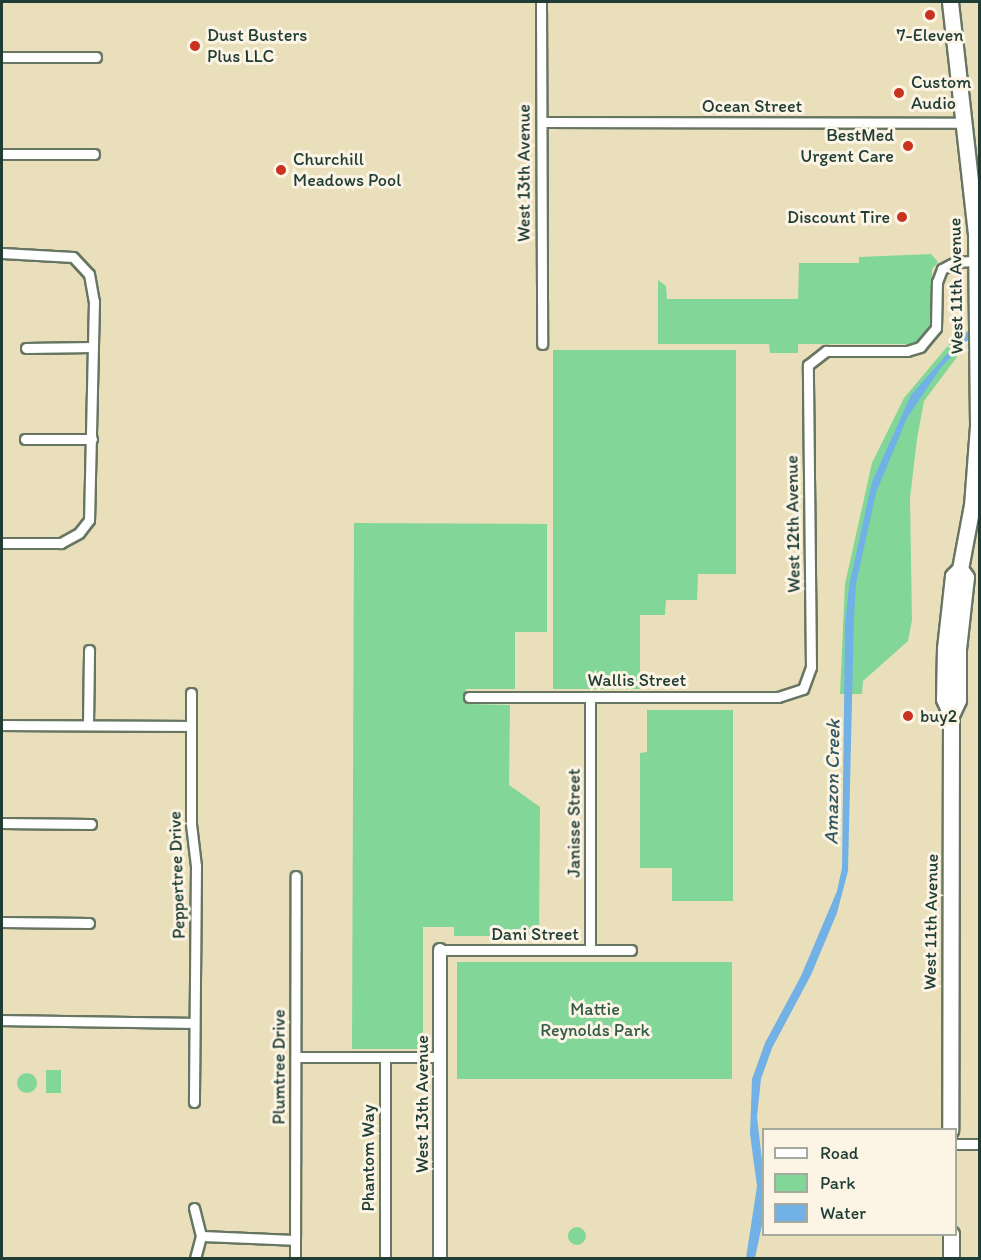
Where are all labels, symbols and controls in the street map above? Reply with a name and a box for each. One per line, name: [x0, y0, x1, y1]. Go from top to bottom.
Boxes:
marker: 7-Eleven: [923, 8, 937, 22]
place label: 7-Eleven: [897, 24, 963, 46]
place label: Dust Busters Plus LLC: [207, 25, 308, 68]
marker: Dust Busters Plus LLC: [188, 39, 202, 53]
place label: Custom Audio: [911, 72, 971, 115]
marker: Custom Audio: [892, 86, 906, 100]
street label: Ocean Street: [702, 95, 802, 117]
street label: West 13th Avenue: [513, 105, 535, 241]
place label: BestMed Urgent Care: [800, 125, 894, 168]
marker: BestMed Urgent Care: [899, 137, 917, 155]
place label: Churchill Meadows Pool: [293, 149, 401, 192]
marker: Churchill Meadows Pool: [274, 163, 288, 177]
place label: Discount Tire: [787, 206, 890, 228]
marker: Discount Tire: [895, 210, 909, 224]
street label: West 11th Avenue: [944, 218, 968, 354]
street label: West 12th Avenue: [781, 456, 805, 592]
street label: Wallis Street: [588, 669, 686, 691]
place label: buy2: [920, 705, 957, 727]
marker: buy2: [901, 709, 915, 723]
water label: Amazon Creek: [819, 719, 845, 845]
street label: Janisse Street: [563, 769, 585, 877]
street label: Peppertree Drive: [164, 811, 190, 939]
street label: West 11th Avenue: [919, 854, 943, 990]
street label: Dani Street: [491, 923, 579, 945]
park label: Mattie Reynolds Park: [540, 999, 650, 1042]
street label: Plumtree Drive: [268, 1009, 290, 1125]
street label: West 13th Avenue: [411, 1036, 433, 1172]
street label: Phantom Way: [357, 1105, 379, 1211]
legend: [762, 1128, 957, 1236]
text: Road: [820, 1142, 859, 1164]
text: Park: [820, 1172, 855, 1194]
text: Water: [820, 1202, 866, 1224]

